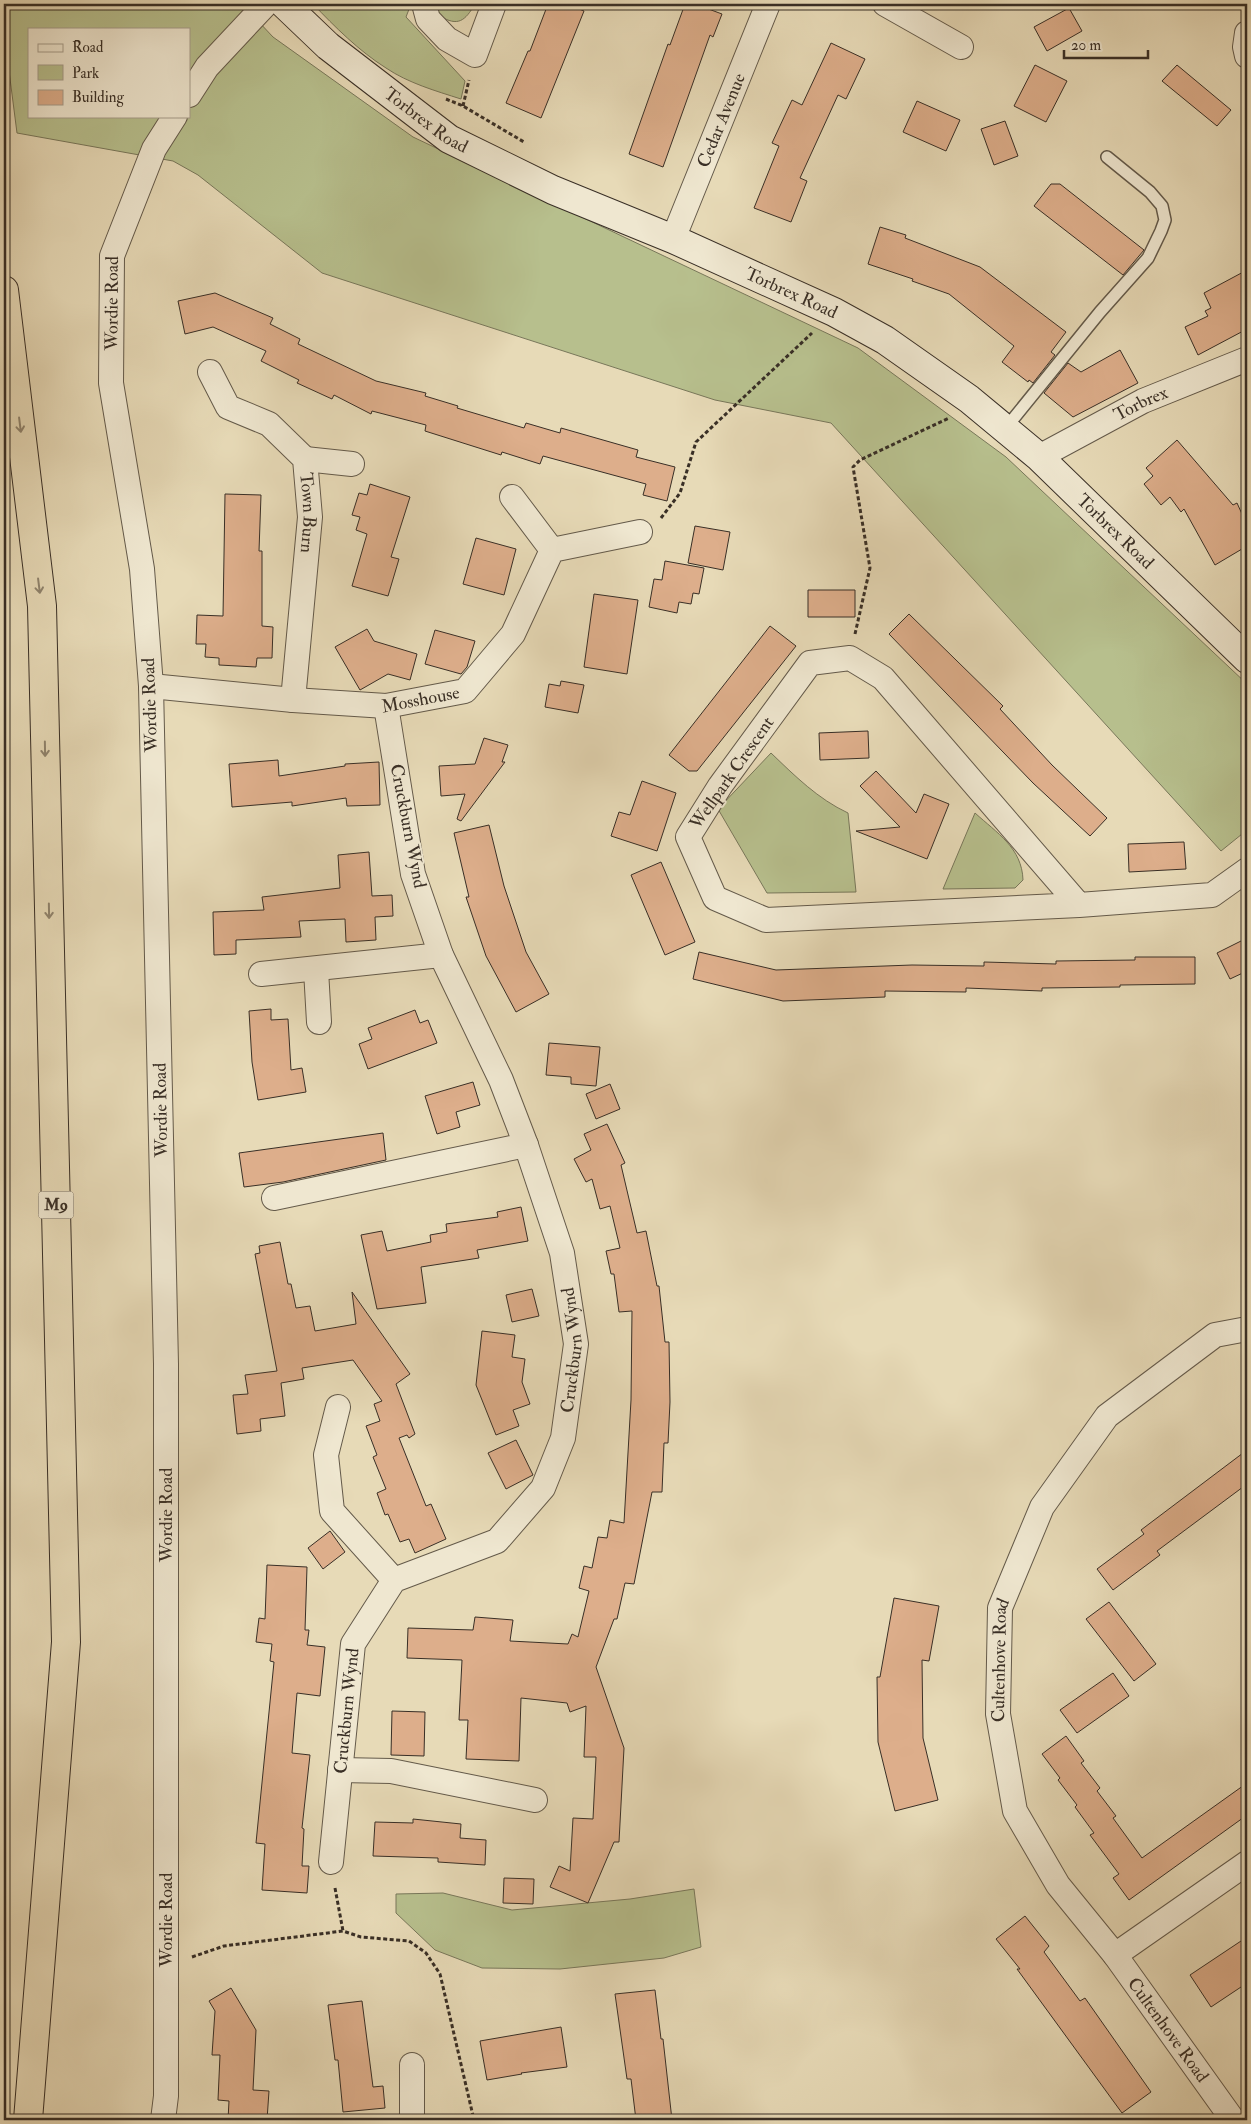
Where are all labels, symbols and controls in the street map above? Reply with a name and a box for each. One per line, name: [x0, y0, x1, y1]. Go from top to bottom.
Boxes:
legend: [28, 28, 190, 118]
scale bar: [1064, 28, 1147, 60]
text: 20 m: [1071, 36, 1101, 55]
text: Road: [72, 38, 104, 57]
text: Park: [72, 64, 99, 83]
street label: Cedar Avenue: [692, 69, 750, 171]
street label: Torbrex Road: [379, 82, 472, 158]
text: Building: [72, 88, 124, 107]
street label: Wordie Road: [100, 256, 124, 352]
street label: Torbrex Road: [742, 262, 841, 324]
street label: Torbrex: [1110, 381, 1171, 426]
one-way arrow: [15, 417, 25, 433]
street label: Town Burn: [295, 472, 322, 554]
street label: Torbrex Road: [1072, 489, 1159, 574]
one-way arrow: [34, 578, 44, 594]
street label: Wordie Road: [137, 657, 163, 754]
street label: Mosshouse: [379, 681, 462, 718]
street label: Wellpark Crescent: [684, 712, 779, 835]
one-way arrow: [40, 740, 50, 756]
street label: Cruckburn Wynd: [385, 762, 431, 890]
one-way arrow: [44, 902, 54, 919]
street label: Wordie Road: [149, 1062, 173, 1158]
road number: M9: [38, 1192, 74, 1218]
street label: Cruckburn Wynd: [555, 1286, 587, 1414]
street label: Wordie Road: [155, 1468, 178, 1563]
street label: Cultenhove Road: [986, 1594, 1014, 1724]
street label: Cruckburn Wynd: [328, 1647, 364, 1775]
street label: Wordie Road: [155, 1873, 178, 1968]
street label: Cultenhove Road: [1122, 1973, 1214, 2087]

